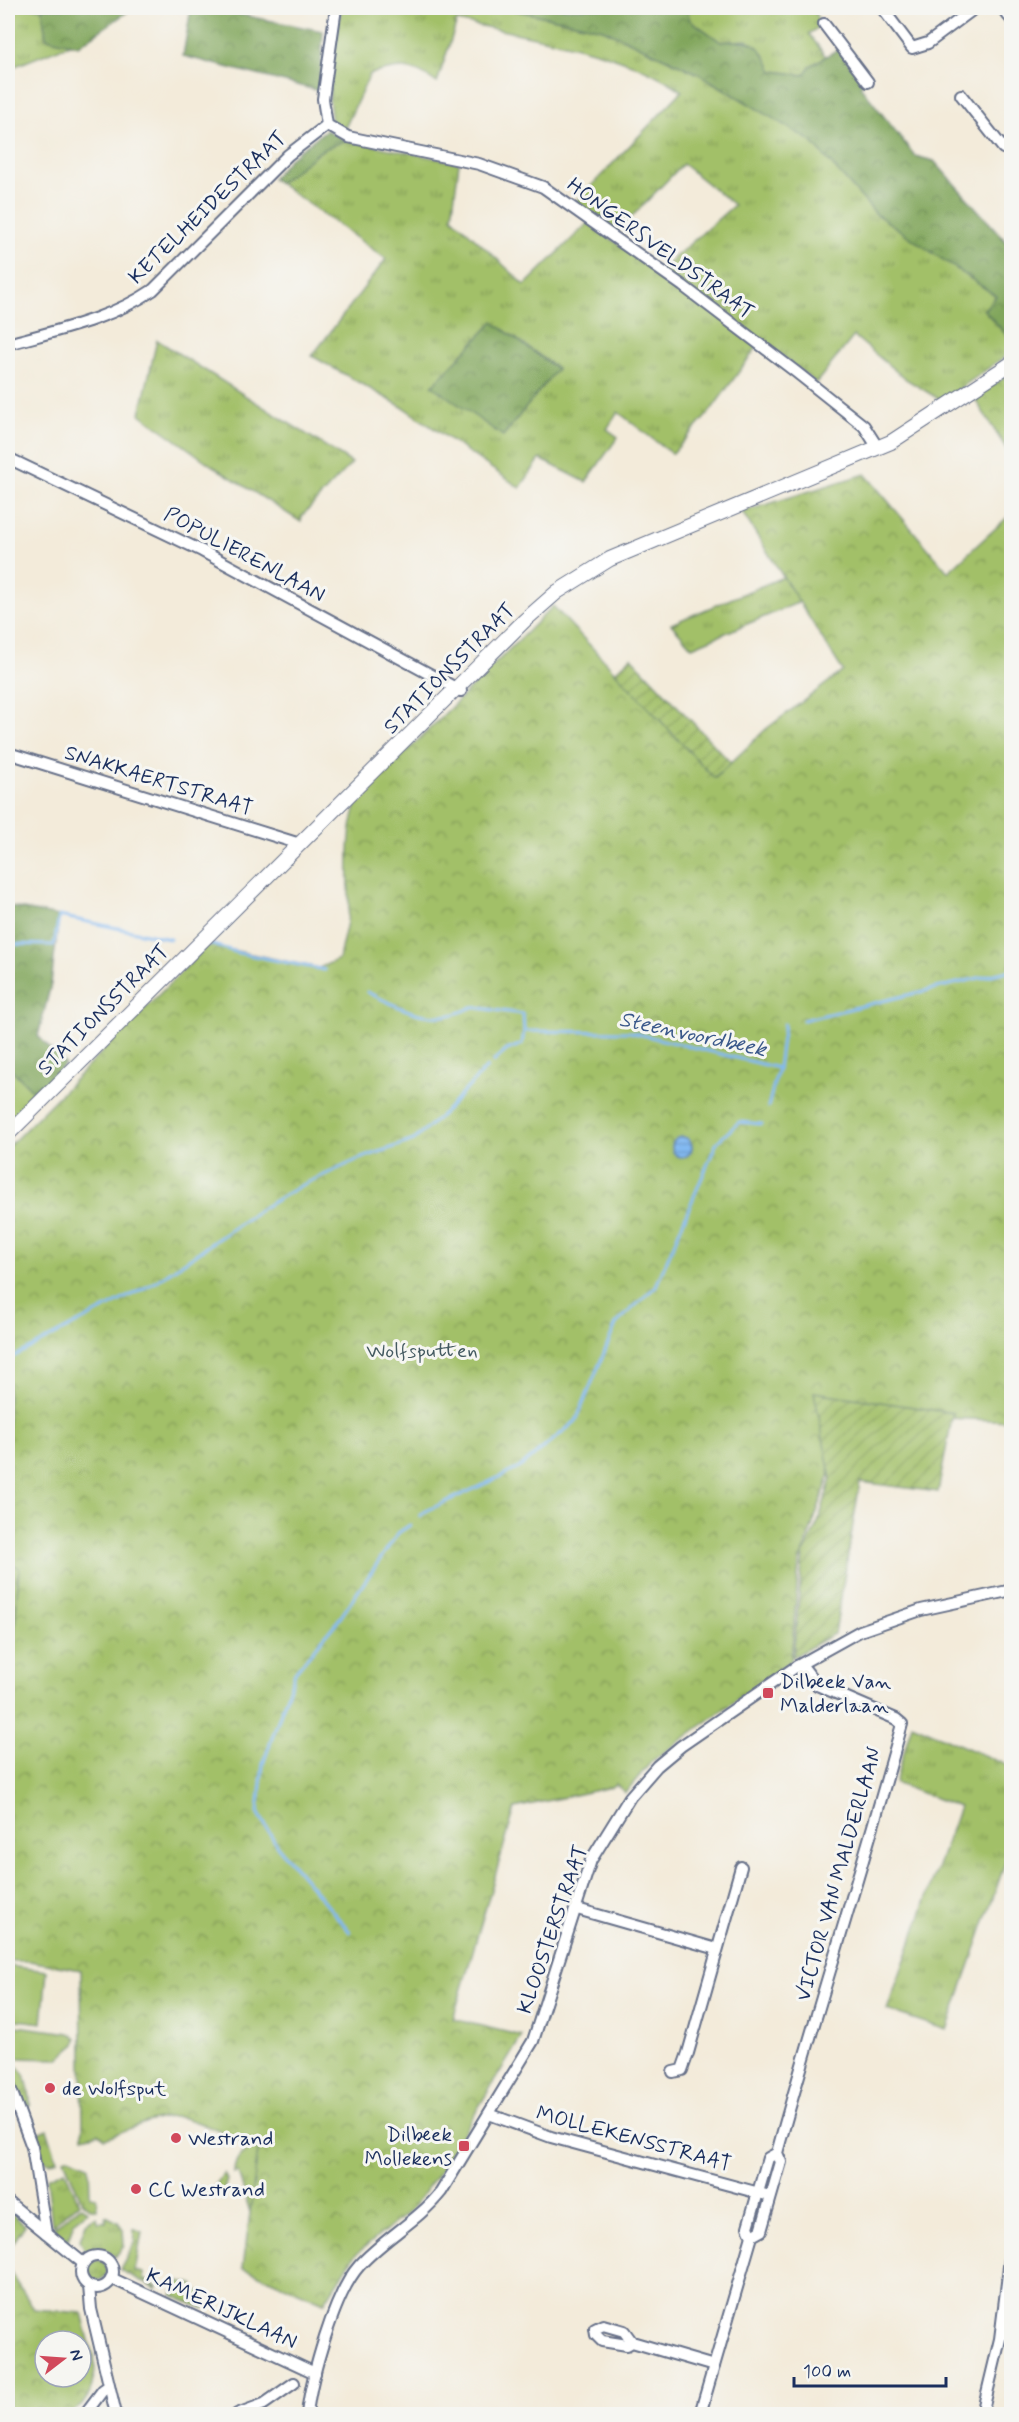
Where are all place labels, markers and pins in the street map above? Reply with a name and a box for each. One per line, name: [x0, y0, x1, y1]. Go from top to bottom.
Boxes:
place label: Dilbeek Van Malderlaan: [780, 1668, 892, 1720]
marker: Dilbeek Van Malderlaan: [761, 1686, 775, 1700]
place label: de Wolfsput: [62, 2075, 167, 2103]
marker: de Wolfsput: [43, 2081, 57, 2095]
place label: Dilbeek Mollekens: [365, 2121, 452, 2173]
place label: Westrand: [188, 2125, 273, 2153]
marker: Westrand: [169, 2131, 183, 2145]
marker: Dilbeek Mollekens: [457, 2139, 471, 2153]
place label: CC Westrand: [148, 2176, 265, 2204]
marker: CC Westrand: [129, 2182, 143, 2196]

